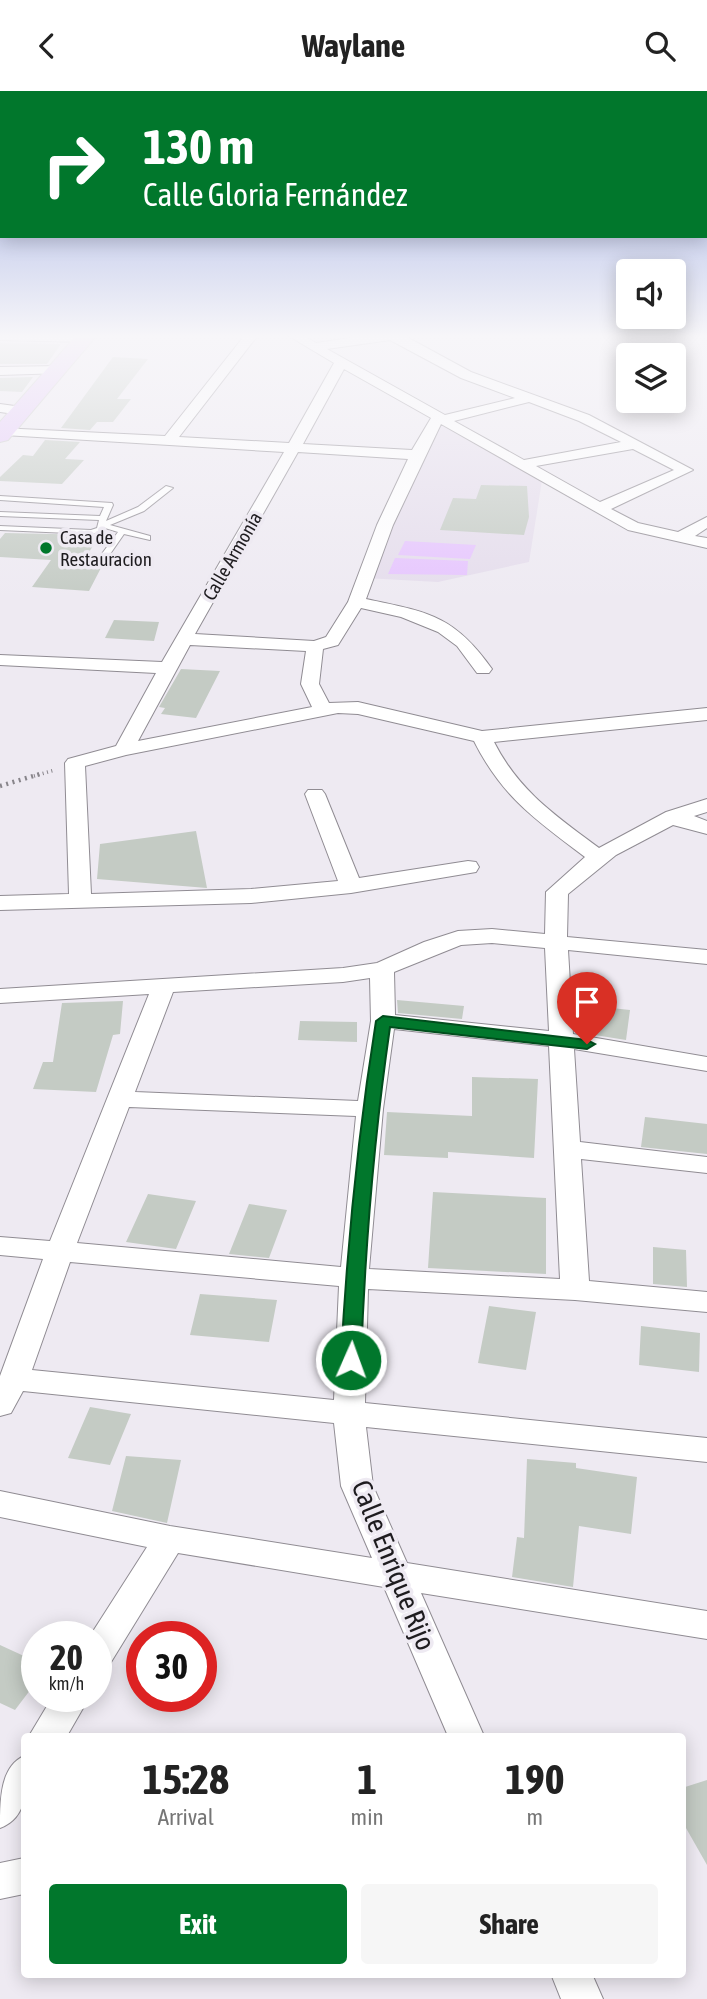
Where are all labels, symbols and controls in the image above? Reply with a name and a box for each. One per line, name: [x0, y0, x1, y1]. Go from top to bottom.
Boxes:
icon: back: [28, 27, 66, 65]
text: Waylane: [302, 27, 405, 64]
icon: search: [641, 27, 679, 65]
text: 130 m: [143, 118, 254, 174]
icon: right: [28, 119, 119, 210]
text: Calle Gloria Fernández: [143, 176, 407, 213]
map controls: [616, 259, 686, 413]
button: sound: [616, 259, 686, 329]
button: layers: [616, 343, 686, 413]
street label: Calle Armonía: [198, 508, 266, 604]
place label: Casa de Restauracion: [60, 526, 152, 570]
marker: Casa de Restauracion: [38, 540, 54, 556]
pin: [557, 972, 617, 1044]
icon: arrive: [568, 983, 606, 1021]
position arrow: [314, 1323, 388, 1397]
street label: Calle Enrique Rijo: [345, 1475, 443, 1655]
speed limit sign: 30: [126, 1621, 217, 1712]
text: 20: [50, 1637, 83, 1677]
text: km/h: [49, 1673, 84, 1694]
text: 15:28: [143, 1755, 229, 1803]
text: 1: [357, 1755, 377, 1803]
text: 190: [505, 1755, 564, 1803]
text: Arrival: [158, 1804, 214, 1830]
text: min: [351, 1804, 384, 1830]
text: m: [527, 1804, 543, 1830]
button: Exit: [49, 1884, 347, 1964]
button: Share: [361, 1884, 658, 1964]

